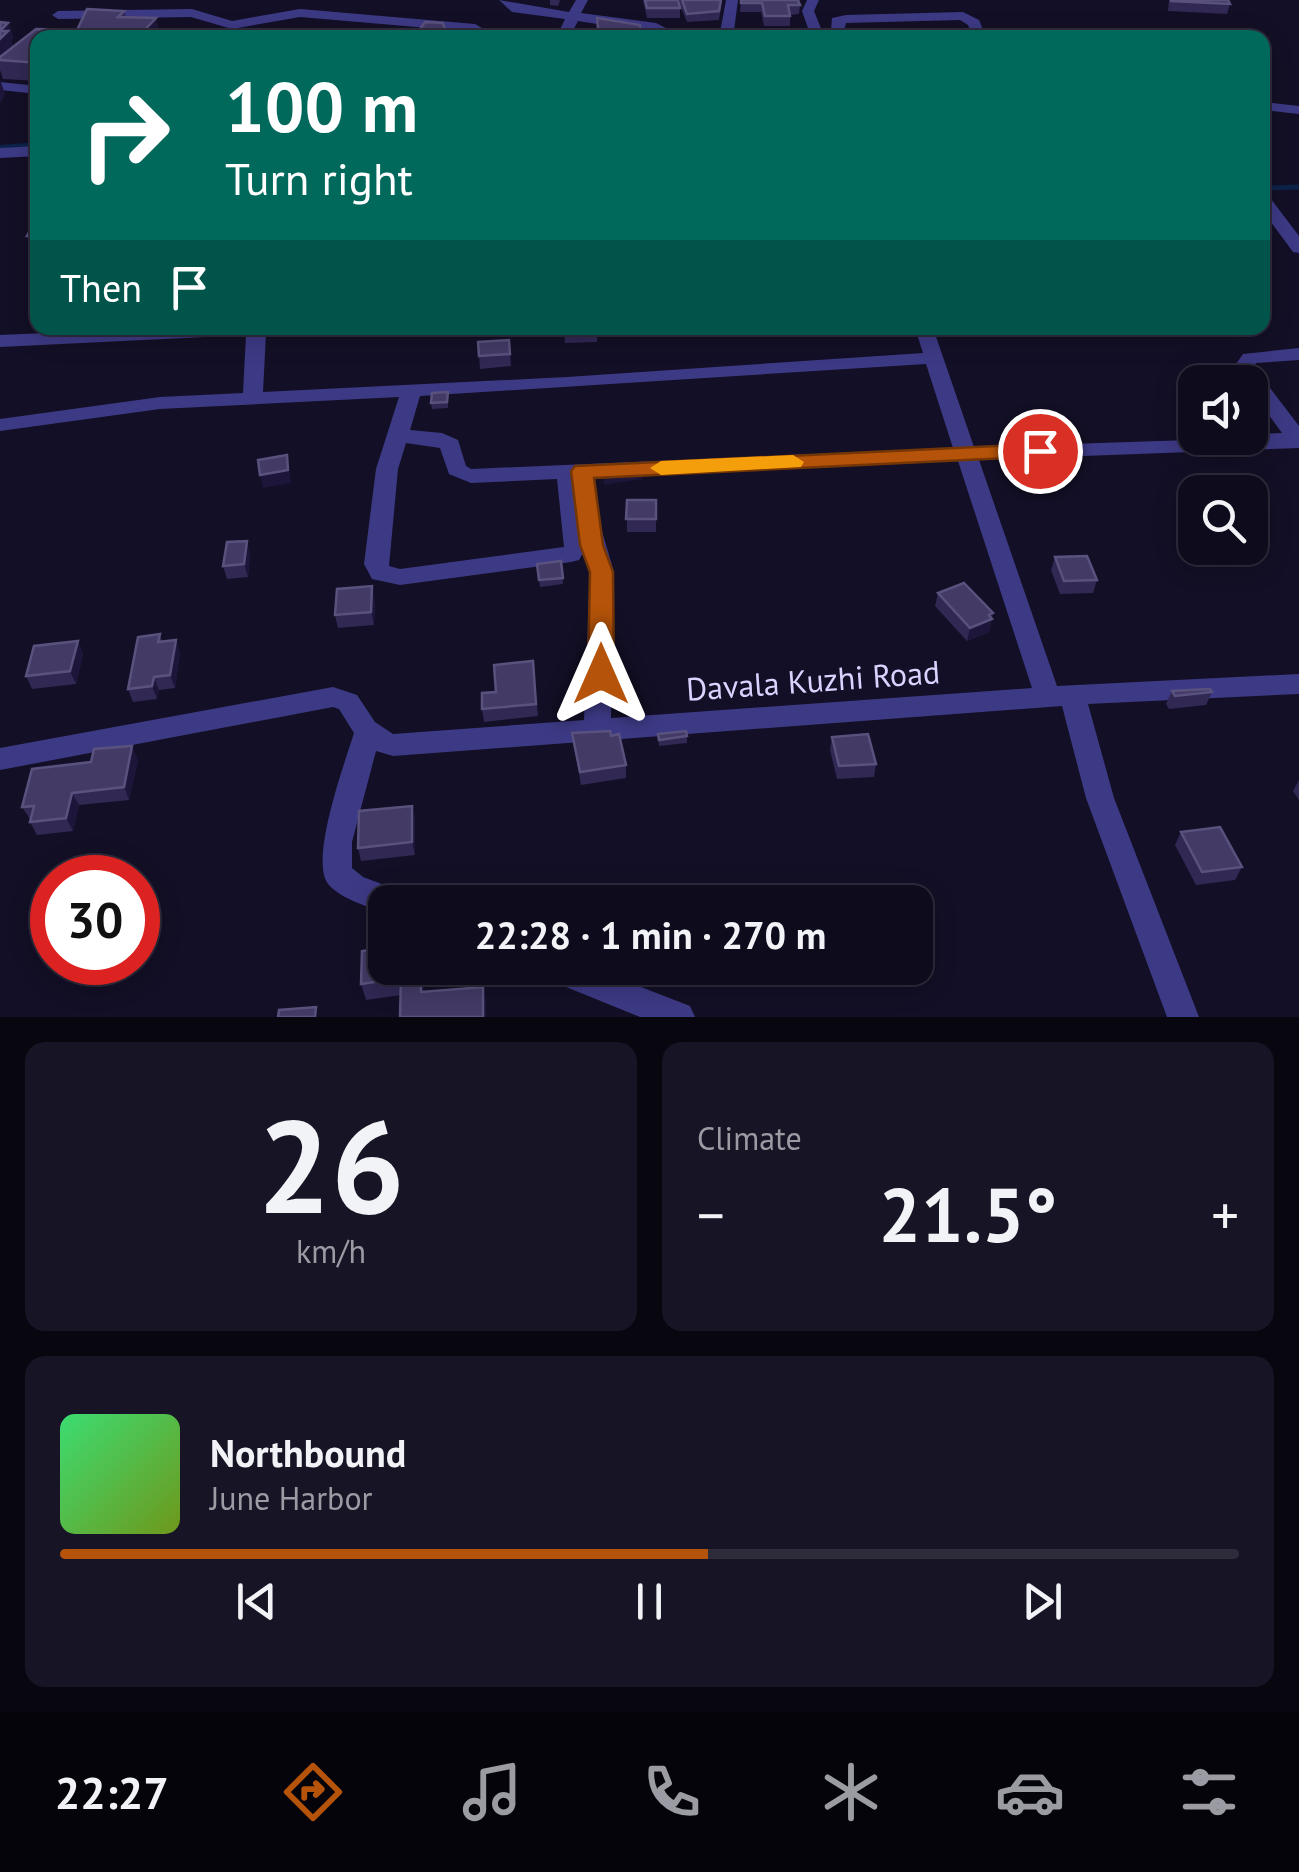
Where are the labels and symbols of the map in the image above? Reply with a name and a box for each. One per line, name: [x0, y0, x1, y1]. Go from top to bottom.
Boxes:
pin: [998, 409, 1083, 494]
position arrow: [549, 622, 653, 726]
street label: Davala Kuzhi Road: [685, 650, 941, 710]
speed limit sign: 30: [30, 855, 160, 985]

